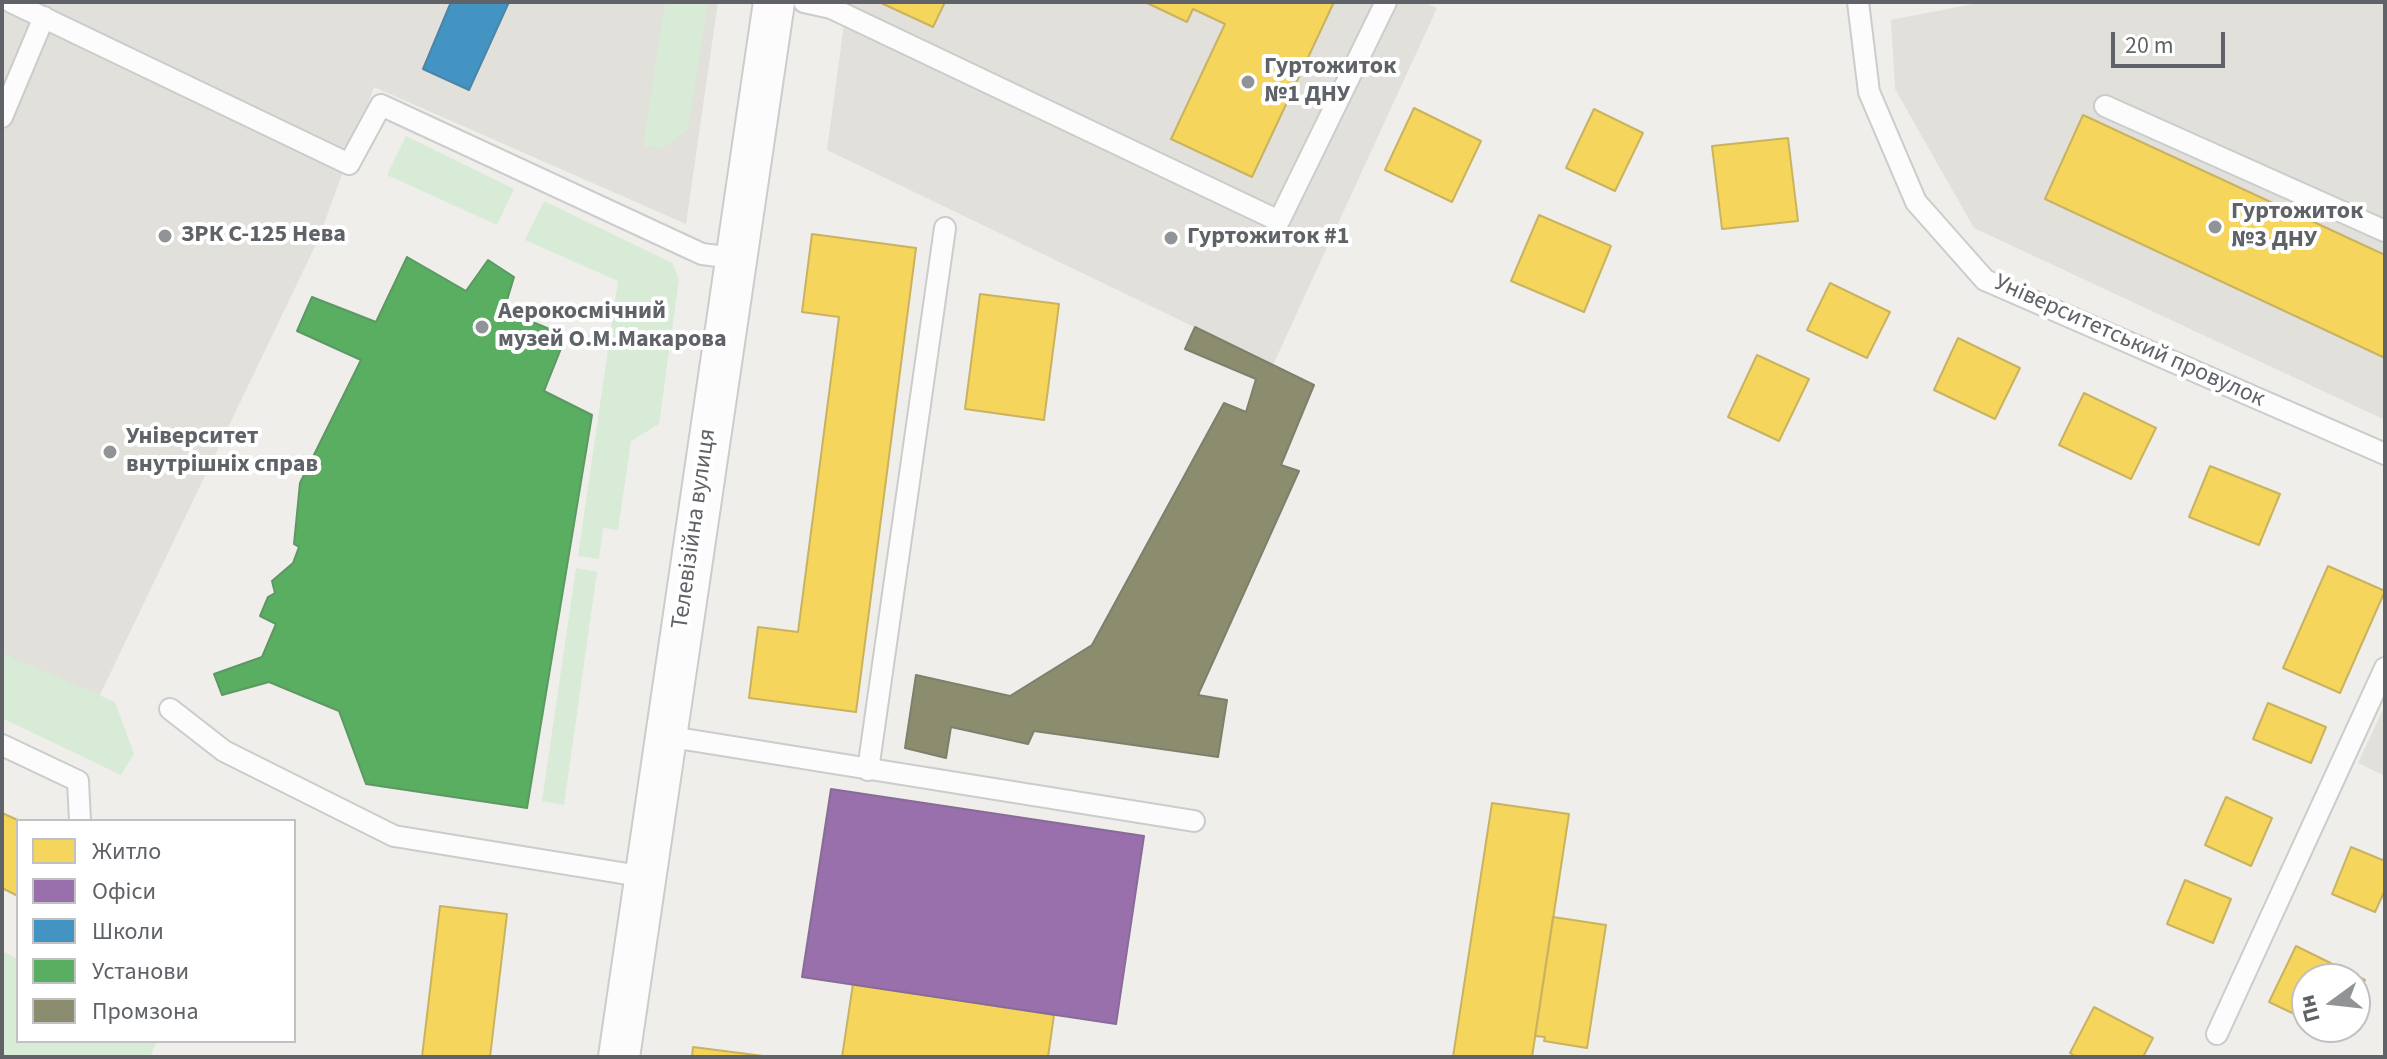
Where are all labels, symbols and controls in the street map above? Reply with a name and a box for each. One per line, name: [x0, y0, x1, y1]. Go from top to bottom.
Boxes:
scale bar: [2115, 16, 2229, 66]
text: 20 m: [2125, 28, 2174, 63]
place label: Гуртожиток №1 ДНУ: [1264, 54, 1396, 110]
marker: Гуртожиток №1 ДНУ: [1239, 73, 1257, 91]
place label: Гуртожиток №3 ДНУ: [2231, 199, 2363, 255]
marker: Гуртожиток №3 ДНУ: [2206, 218, 2224, 236]
place label: ЗРК С-125 Нева: [181, 222, 346, 250]
place label: Гуртожиток #1: [1187, 224, 1349, 252]
marker: ЗРК С-125 Нева: [156, 227, 174, 245]
marker: Гуртожиток #1: [1162, 229, 1180, 247]
street label: Університетський провулок: [1989, 269, 2269, 415]
place label: Аерокосмічний музей О.М.Макарова: [498, 299, 727, 355]
marker: Аерокосмічний музей О.М.Макарова: [473, 318, 491, 336]
place label: Університет внутрішніх справ: [126, 424, 318, 480]
street label: Телевізійна вулиця: [667, 427, 723, 631]
marker: Університет внутрішніх справ: [101, 443, 119, 461]
legend: [16, 819, 296, 1043]
text: Житло: [92, 834, 161, 869]
text: Офіси: [92, 874, 156, 909]
text: Школи: [92, 914, 164, 949]
text: Установи: [92, 954, 189, 989]
north arrow: [2291, 963, 2371, 1043]
text: Пн: [2291, 991, 2329, 1026]
text: Промзона: [92, 994, 199, 1029]

